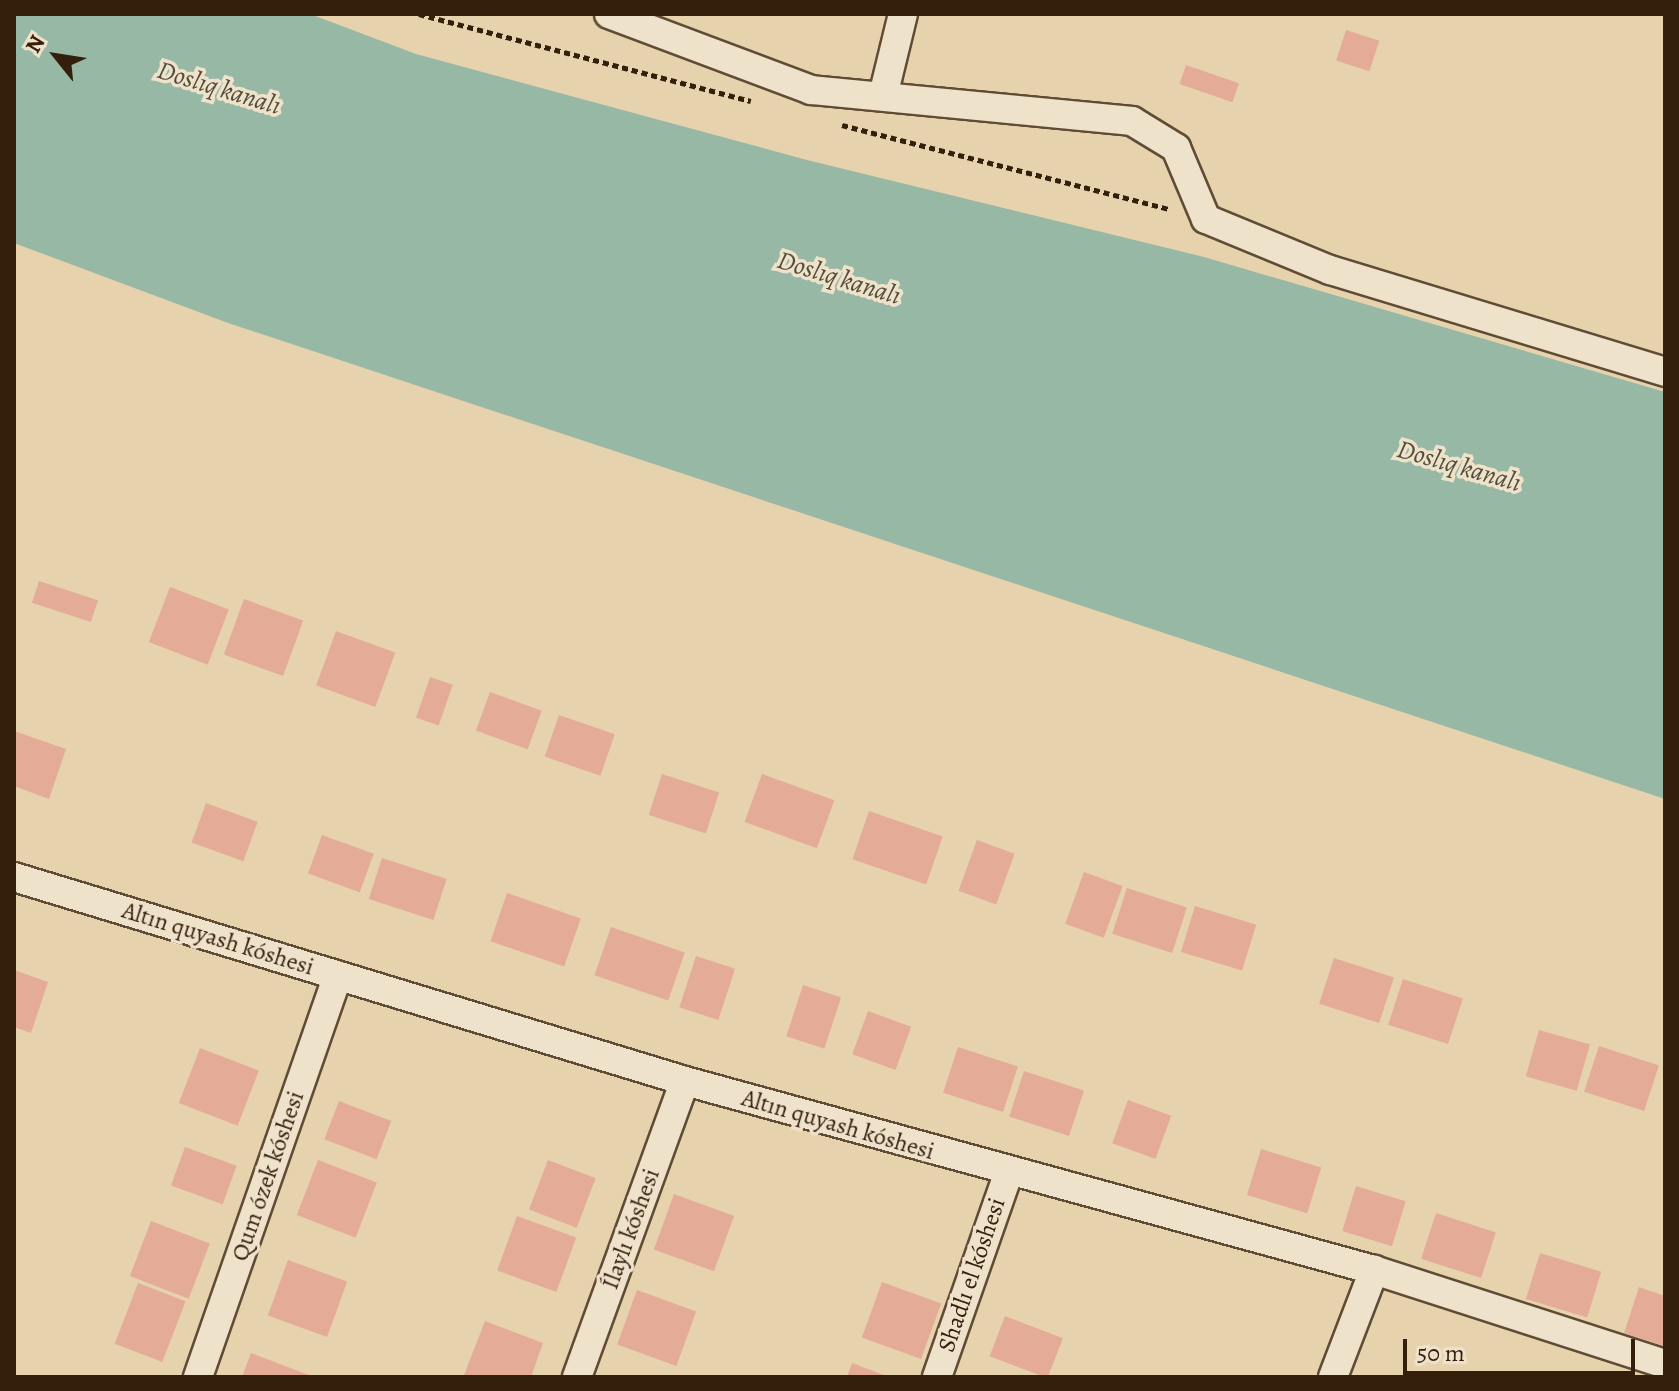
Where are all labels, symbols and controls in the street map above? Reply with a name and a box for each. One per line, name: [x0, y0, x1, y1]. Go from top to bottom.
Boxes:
north arrow: [16, 16, 96, 96]
text: N: [18, 30, 52, 58]
water label: Doslıq kanalı: [153, 54, 285, 122]
water label: Doslıq kanalı: [773, 244, 905, 312]
water label: Doslıq kanalı: [1393, 433, 1525, 499]
street label: Altın quyash kóshesi: [119, 896, 317, 982]
street label: Altın quyash kóshesi: [738, 1084, 938, 1166]
street label: Qum ózek kóshesi: [225, 1087, 311, 1265]
street label: Ílaylı kóshesi: [596, 1165, 666, 1293]
street label: Shadlı el kóshesi: [932, 1194, 1012, 1356]
scale bar: [1407, 1323, 1639, 1373]
text: 50 m: [1417, 1337, 1465, 1369]

